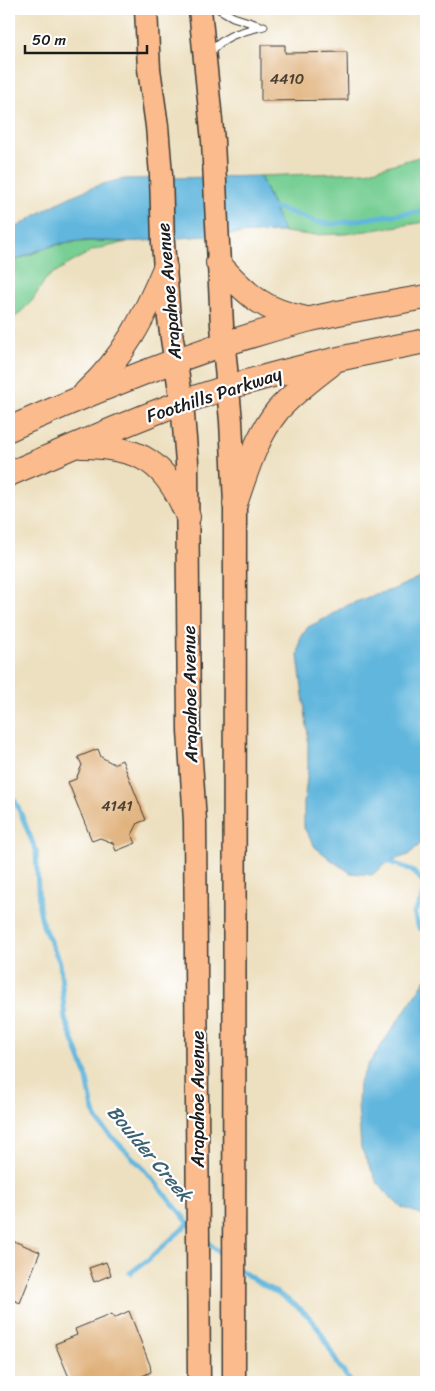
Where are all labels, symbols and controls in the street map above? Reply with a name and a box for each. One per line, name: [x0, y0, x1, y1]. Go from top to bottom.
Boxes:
scale bar: [25, 22, 148, 54]
text: 50 m: [32, 27, 67, 53]
house number: 4410: [270, 66, 304, 92]
street label: Arapahoe Avenue: [147, 221, 191, 362]
street label: Foothills Parkway: [142, 358, 287, 432]
street label: Arapahoe Avenue: [173, 625, 207, 764]
house number: 4141: [101, 793, 133, 819]
street label: Arapahoe Avenue: [182, 1030, 214, 1169]
water label: Boulder Creek: [99, 1097, 202, 1212]

